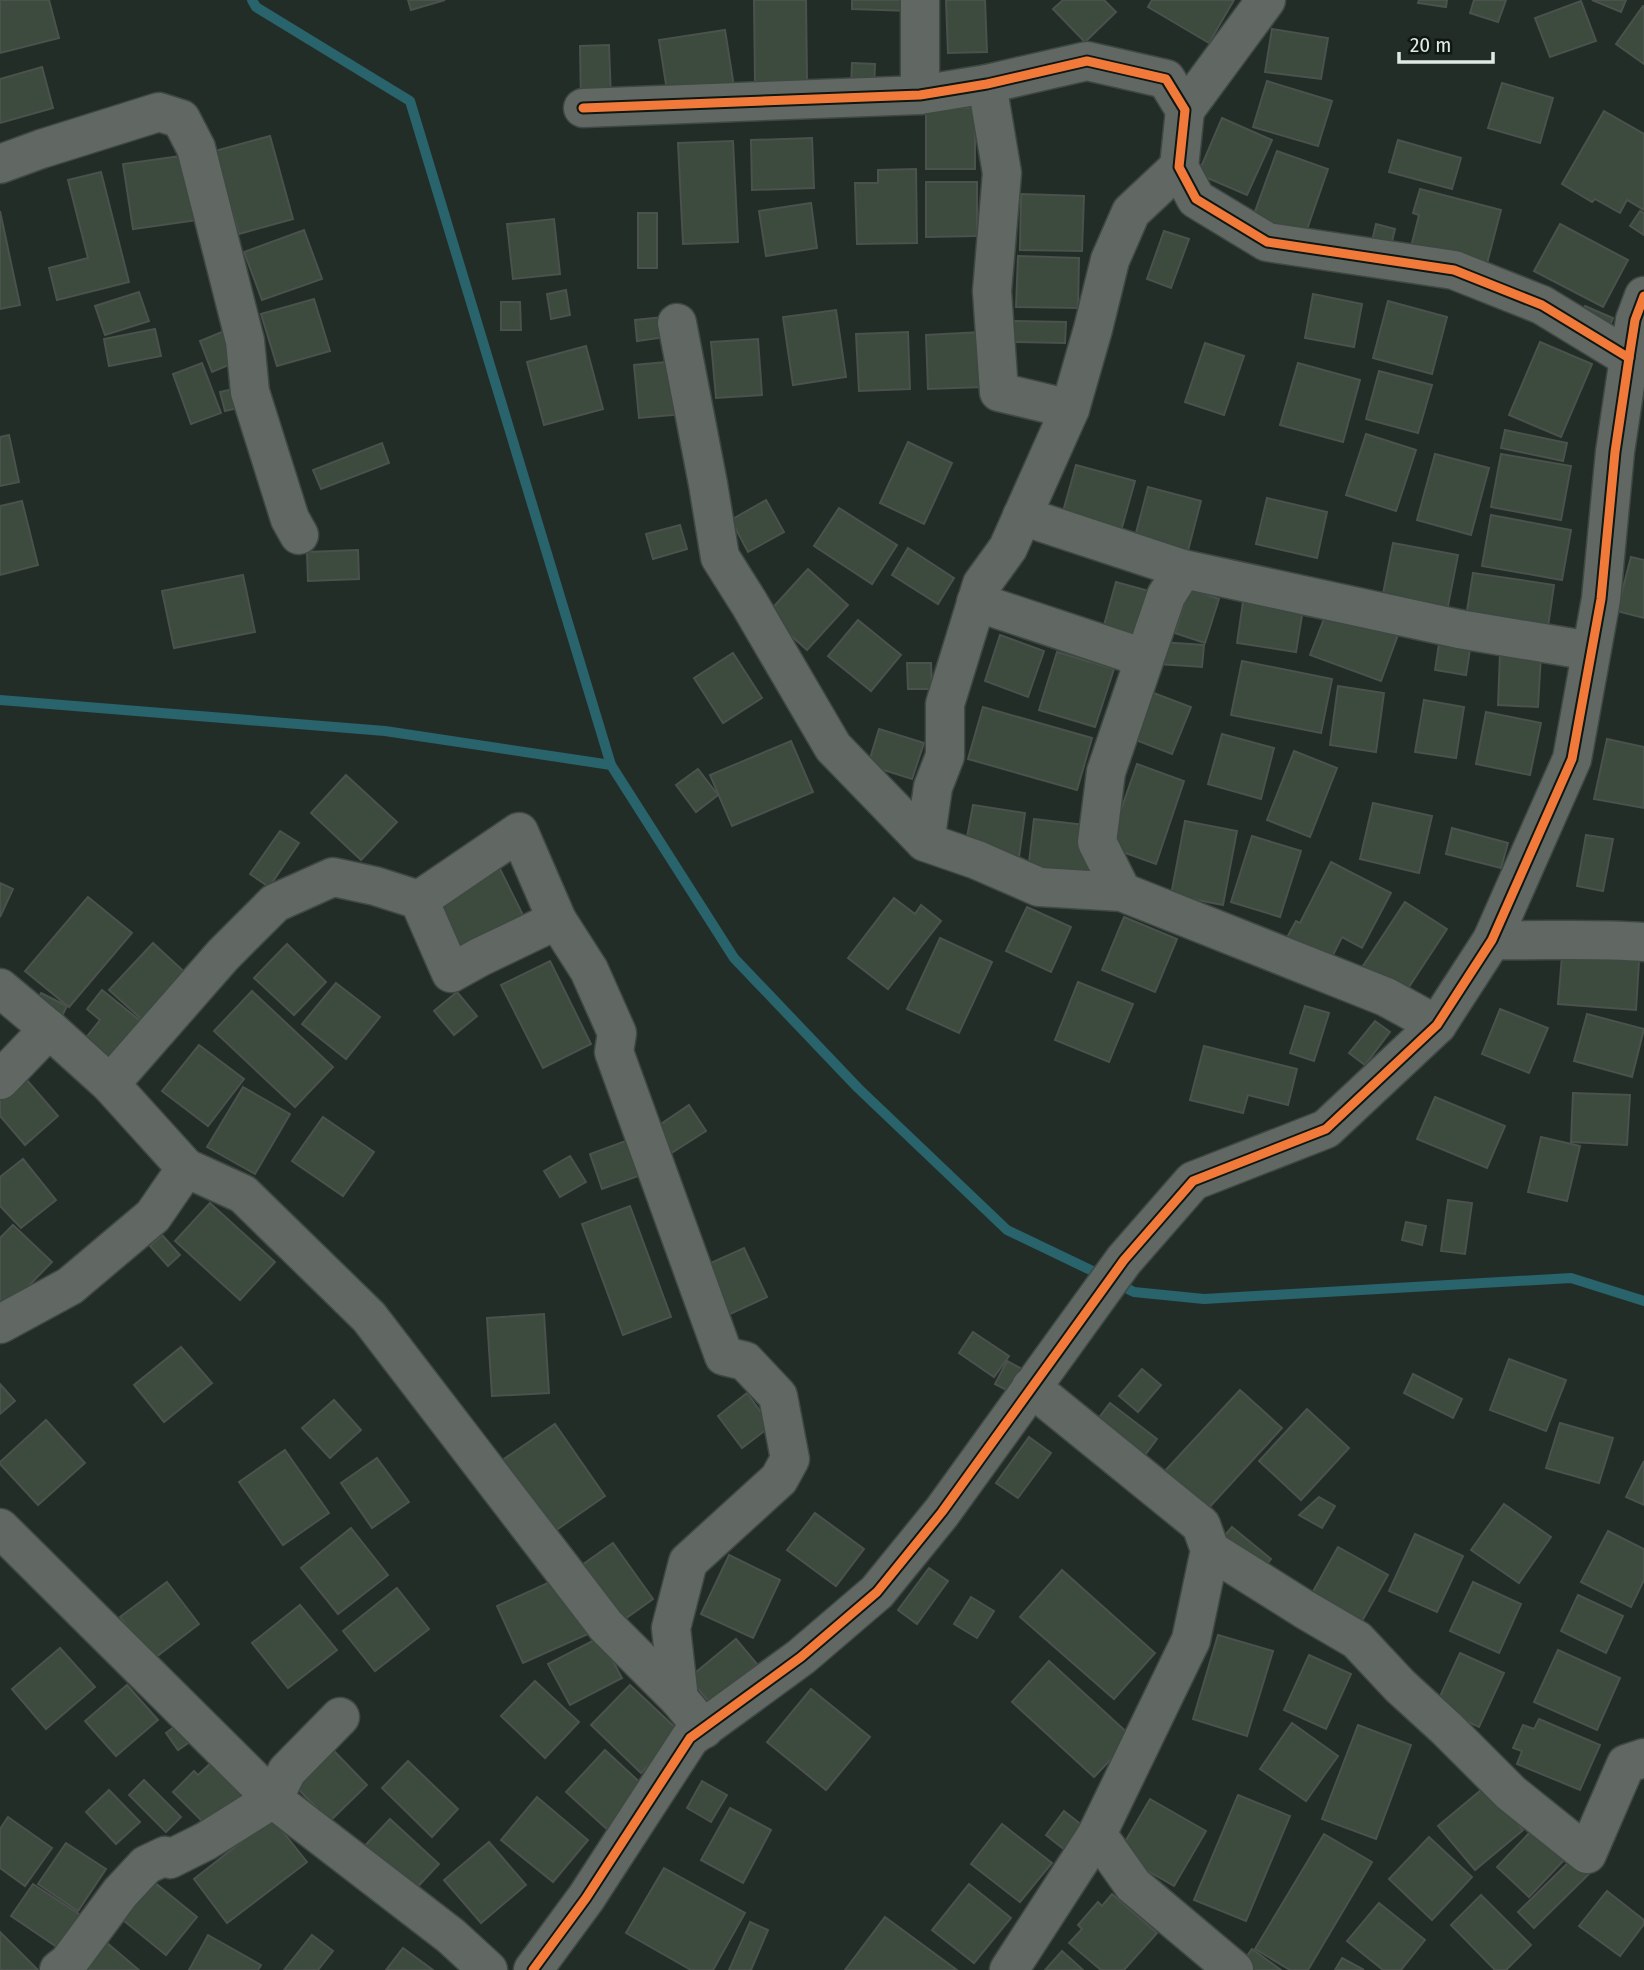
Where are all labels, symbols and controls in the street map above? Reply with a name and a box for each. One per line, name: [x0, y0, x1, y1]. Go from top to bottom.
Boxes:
scale bar: [1399, 21, 1494, 65]
text: 20 m: [1410, 32, 1451, 58]

